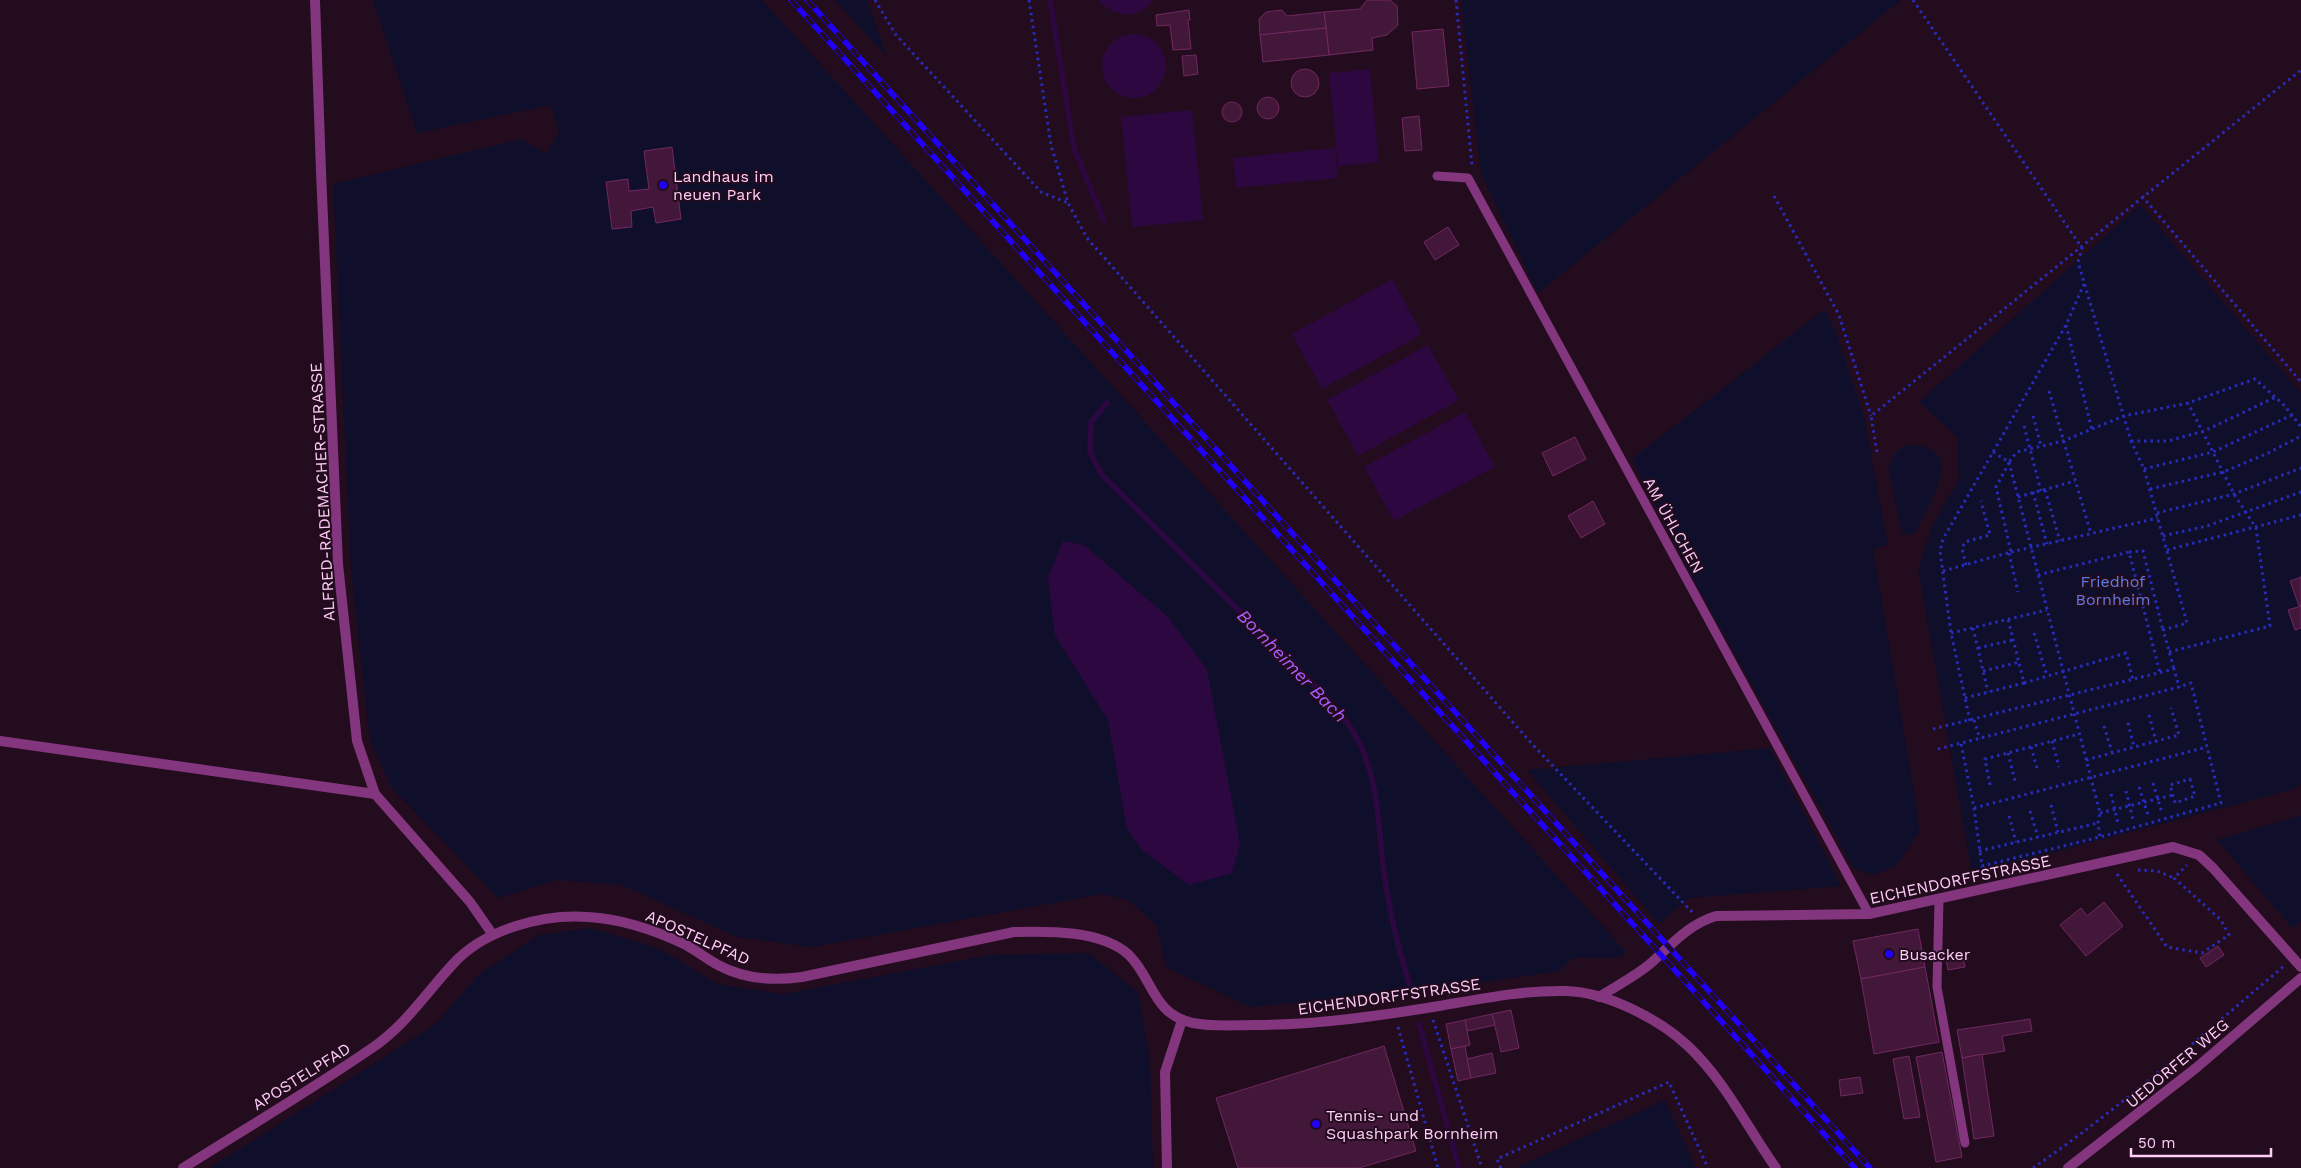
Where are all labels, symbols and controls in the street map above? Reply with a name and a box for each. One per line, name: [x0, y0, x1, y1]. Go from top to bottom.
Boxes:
place label: Landhaus im neuen Park: [673, 167, 774, 204]
marker: Landhaus im neuen Park: [657, 179, 669, 191]
street label: ALFRED-RADEMACHER-STRASSE: [306, 362, 339, 622]
street label: AM ÜHLCHEN: [1639, 474, 1708, 576]
park label: Friedhof Bornheim: [2075, 572, 2151, 609]
water label: Bornheimer Bach: [1233, 605, 1352, 726]
street label: EICHENDORFFSTRASSE: [1868, 851, 2052, 908]
street label: APOSTELPFAD: [643, 906, 753, 969]
place label: Busacker: [1899, 945, 1971, 964]
marker: Busacker: [1883, 948, 1895, 960]
street label: EICHENDORFFSTRASSE: [1296, 974, 1482, 1019]
street label: UEDORFER WEG: [2122, 1015, 2233, 1112]
street label: APOSTELPFAD: [249, 1039, 354, 1114]
place label: Tennis- und Squashpark Bornheim: [1326, 1106, 1498, 1143]
marker: Tennis- und Squashpark Bornheim: [1310, 1118, 1322, 1130]
scale bar: [2131, 1126, 2271, 1158]
text: 50 m: [2138, 1134, 2175, 1152]

